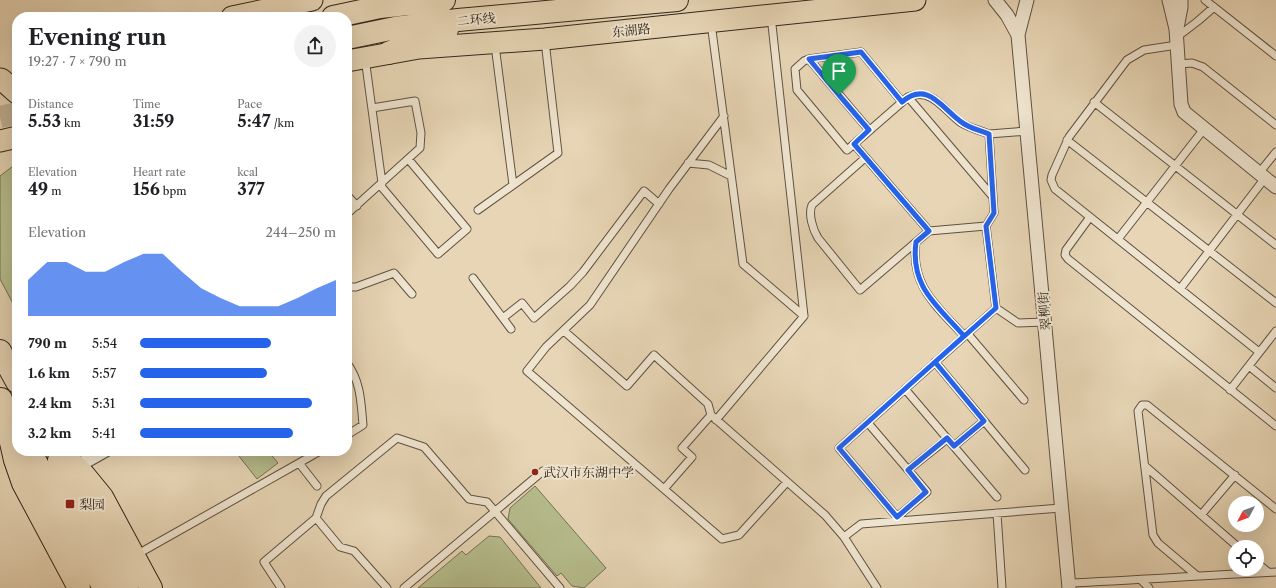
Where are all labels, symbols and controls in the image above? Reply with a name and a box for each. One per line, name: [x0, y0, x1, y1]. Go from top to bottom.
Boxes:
street label: 二环线: [456, 9, 496, 29]
street label: 东湖路: [611, 20, 651, 40]
text: Evening run: [28, 24, 167, 51]
button: share: [294, 25, 336, 67]
text: 19:27 · 7 × 790 m: [28, 53, 127, 69]
pin: [822, 54, 856, 95]
icon: arrive: [828, 60, 850, 82]
text: Distance: [28, 97, 74, 111]
text: Time: [133, 97, 160, 111]
text: Pace: [237, 97, 262, 111]
text: 5.53: [28, 111, 61, 131]
text: 31:59: [133, 111, 175, 131]
text: 5:47: [237, 111, 271, 131]
text: km: [61, 116, 81, 130]
text: /km: [271, 116, 294, 130]
text: Elevation: [28, 165, 77, 179]
text: Heart rate: [133, 165, 186, 179]
text: kcal: [237, 165, 258, 179]
text: 49: [28, 179, 48, 199]
text: 156: [133, 179, 160, 199]
text: 377: [237, 179, 265, 199]
text: m: [48, 184, 61, 198]
text: bpm: [160, 184, 186, 198]
text: Elevation: [28, 224, 86, 240]
text: 244–250 m: [265, 224, 336, 240]
street label: 翠柳街: [1034, 291, 1054, 331]
text: 790 m: [28, 335, 67, 351]
text: 5:54: [92, 335, 117, 351]
text: 1.6 km: [28, 365, 70, 381]
text: 5:57: [92, 365, 116, 381]
text: 2.4 km: [28, 395, 72, 411]
text: 5:31: [92, 395, 115, 411]
text: 3.2 km: [28, 425, 71, 441]
text: 5:41: [92, 425, 116, 441]
place label: 武汉市东湖中学: [543, 464, 634, 480]
marker: 武汉市东湖中学: [530, 467, 540, 477]
place label: 梨园: [79, 496, 105, 512]
north arrow: [1228, 496, 1264, 532]
map controls: [1228, 496, 1264, 576]
marker: 梨园: [64, 498, 76, 510]
button: locate: [1228, 540, 1264, 576]

